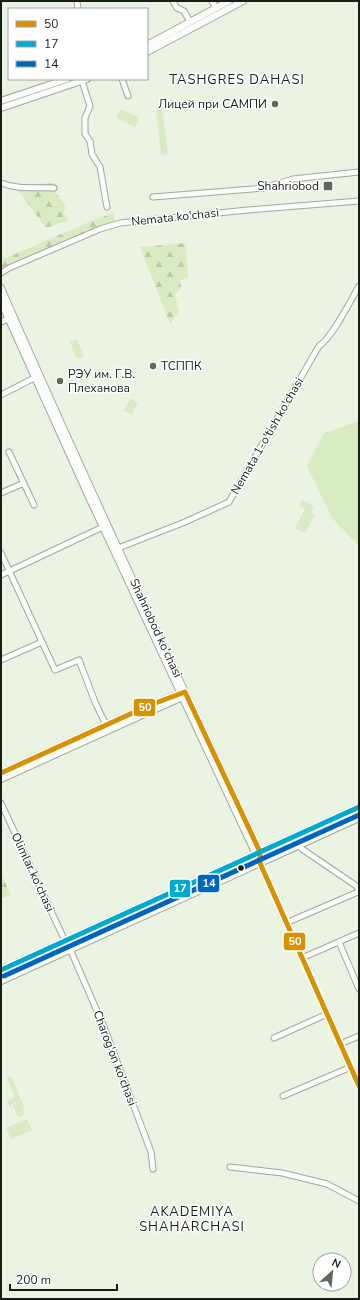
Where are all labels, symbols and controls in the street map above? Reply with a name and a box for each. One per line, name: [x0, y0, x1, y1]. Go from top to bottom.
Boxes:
legend: [8, 8, 148, 80]
text: 50: [44, 16, 58, 32]
text: 17: [44, 36, 58, 52]
text: 14: [44, 56, 58, 72]
district label: TASHGRES DAHASI: [169, 71, 305, 89]
place label: Лицей при САМПИ: [158, 96, 267, 112]
marker: Лицей при САМПИ: [270, 99, 280, 109]
place label: Shahriobod: [257, 178, 319, 194]
marker: Shahriobod: [322, 180, 334, 192]
street label: Nemata ko'chasi: [130, 204, 220, 230]
place label: ТСППК: [161, 358, 202, 374]
marker: ТСППК: [148, 361, 158, 371]
place label: РЭУ им. Г.В. Плеханова: [68, 366, 135, 396]
street label: Nemata 1-o'tish ko'chasi: [227, 375, 307, 497]
marker: РЭУ им. Г.В. Плеханова: [55, 376, 65, 386]
street label: Shahriobod ko'chasi: [126, 576, 186, 680]
line badge: 50: [133, 698, 156, 717]
text: 50: [138, 700, 152, 715]
street label: Olimlar ko'chasi: [8, 830, 58, 914]
unlabelled marker: [236, 863, 246, 873]
line badge: 14: [197, 874, 220, 893]
text: 14: [202, 876, 216, 891]
line badge: 17: [169, 879, 191, 898]
text: 17: [173, 881, 187, 896]
line badge: 50: [283, 932, 306, 951]
text: 50: [288, 934, 302, 949]
street label: Charog'on ko'chasi: [89, 1008, 141, 1108]
district label: AKADEMIYA SHAHARCHASI: [139, 1203, 245, 1236]
north arrow: [312, 1252, 352, 1292]
text: N: [329, 1255, 343, 1272]
scale bar: [10, 1266, 117, 1292]
text: 200 m: [16, 1272, 51, 1288]

